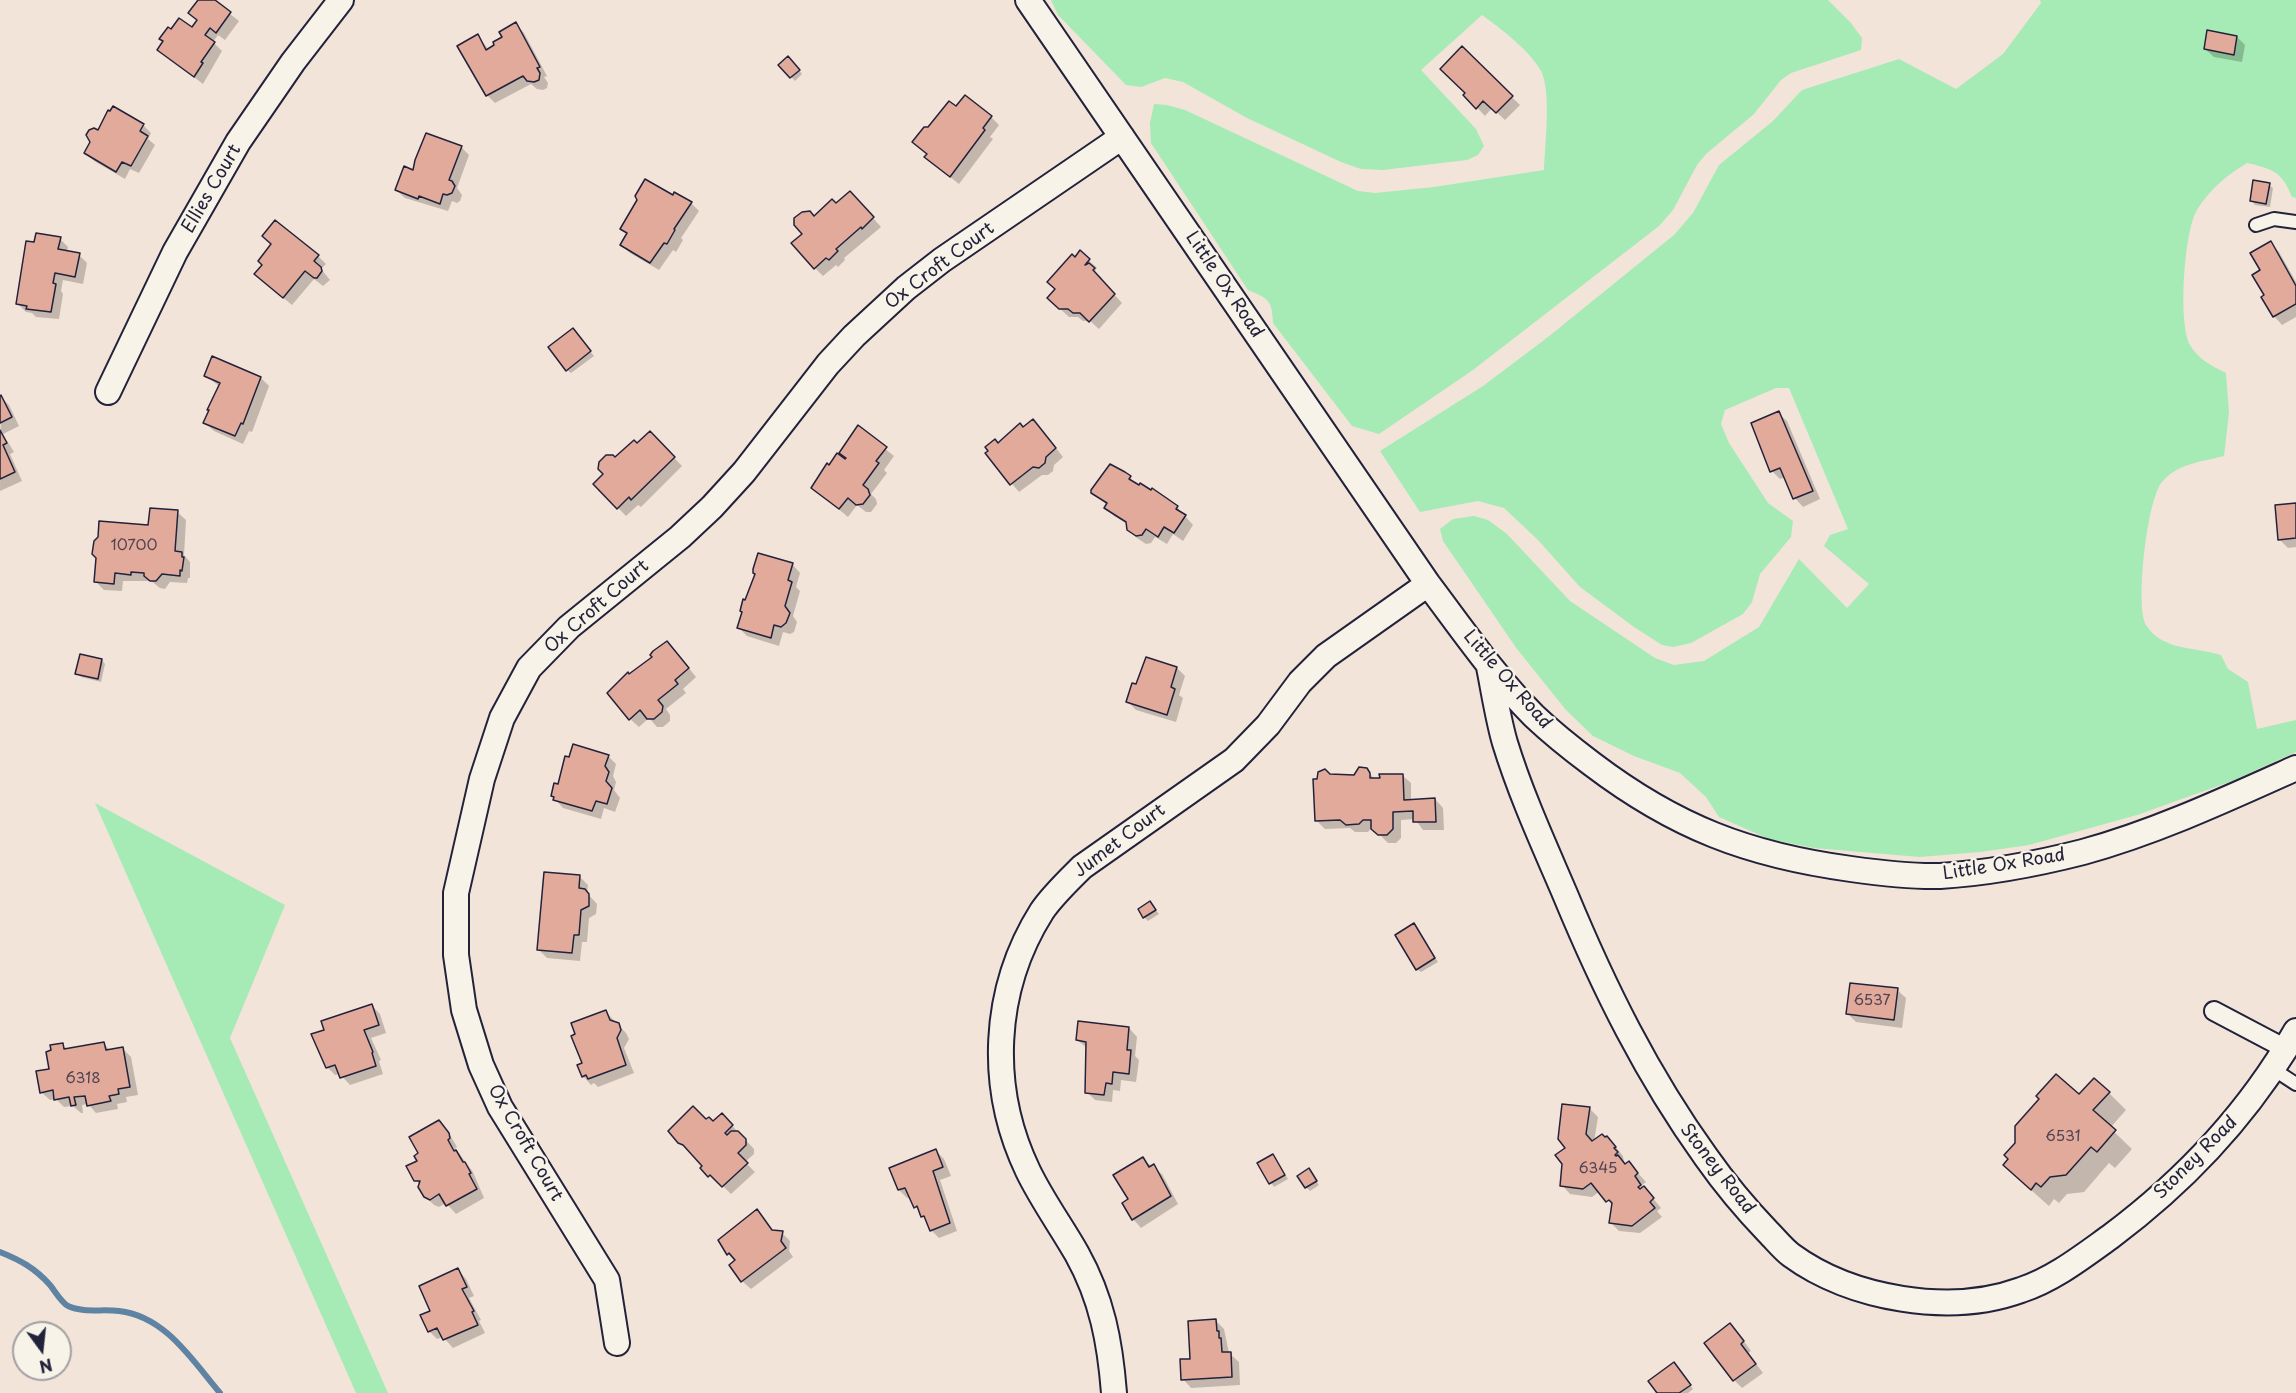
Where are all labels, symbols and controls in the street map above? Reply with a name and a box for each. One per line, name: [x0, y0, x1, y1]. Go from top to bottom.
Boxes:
street label: Ellies Court: [178, 141, 246, 237]
street label: Ox Croft Court: [881, 218, 999, 314]
street label: Little Ox Road: [1180, 228, 1268, 342]
house number: 10700: [111, 537, 157, 555]
street label: Ox Croft Court: [540, 556, 654, 658]
street label: Little Ox Road: [1458, 626, 1556, 734]
street label: Jumet Court: [1070, 800, 1170, 882]
street label: Little Ox Road: [1941, 845, 2067, 885]
house number: 6537: [1853, 992, 1891, 1010]
house number: 6318: [65, 1070, 101, 1088]
street label: Ox Croft Court: [483, 1081, 567, 1205]
street label: Stoney Road: [2150, 1112, 2242, 1204]
street label: Stoney Road: [1675, 1119, 1759, 1219]
house number: 6531: [2045, 1128, 2081, 1146]
house number: 6345: [1579, 1160, 1617, 1178]
north arrow: [12, 1321, 72, 1381]
text: N: [37, 1353, 55, 1380]

